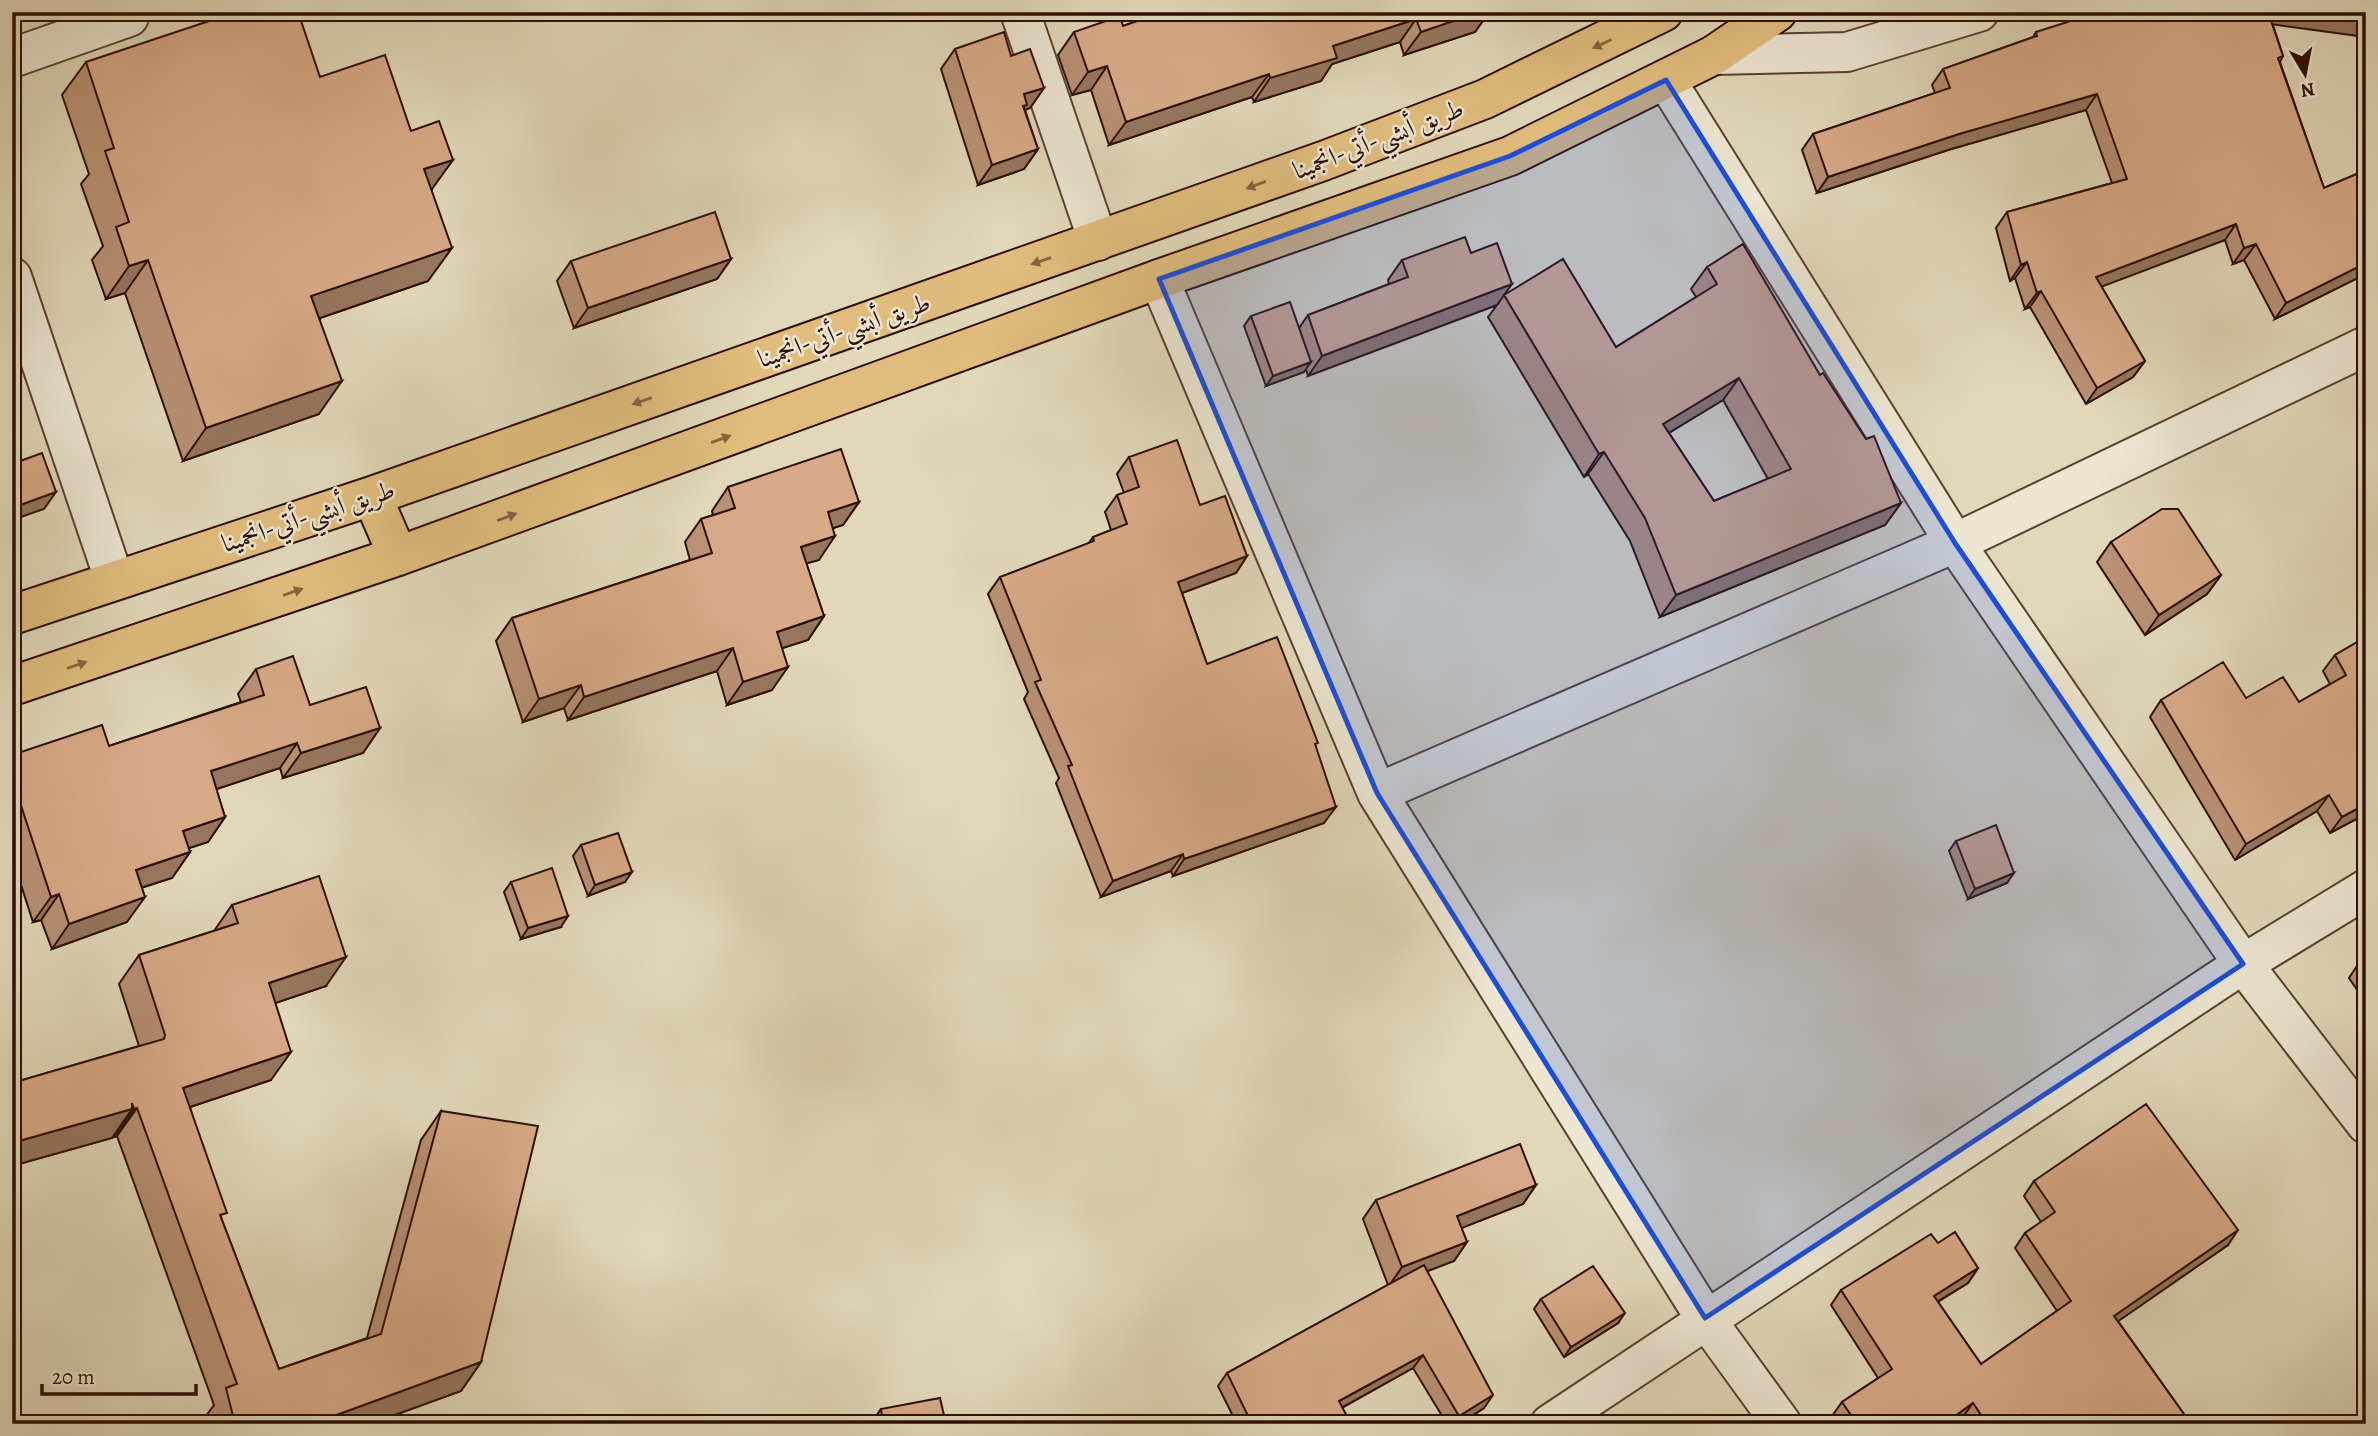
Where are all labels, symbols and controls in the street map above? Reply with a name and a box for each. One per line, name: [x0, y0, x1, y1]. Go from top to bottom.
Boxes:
one-way arrow: [1592, 38, 1613, 49]
north arrow: [2270, 38, 2340, 108]
text: N: [2299, 76, 2317, 104]
street label: طريق أبشي-أتي-انجمينا: [1288, 91, 1471, 194]
one-way arrow: [1245, 179, 1266, 190]
one-way arrow: [1031, 256, 1052, 267]
street label: طريق أبشي-أتي-انجمينا: [753, 285, 937, 382]
one-way arrow: [631, 396, 652, 407]
one-way arrow: [710, 433, 731, 444]
street label: طريق أبشي-أتي-انجمينا: [217, 472, 401, 567]
one-way arrow: [497, 511, 518, 522]
one-way arrow: [282, 586, 303, 597]
one-way arrow: [67, 659, 88, 670]
scale bar: [42, 1352, 196, 1396]
text: 20 m: [52, 1363, 95, 1391]

